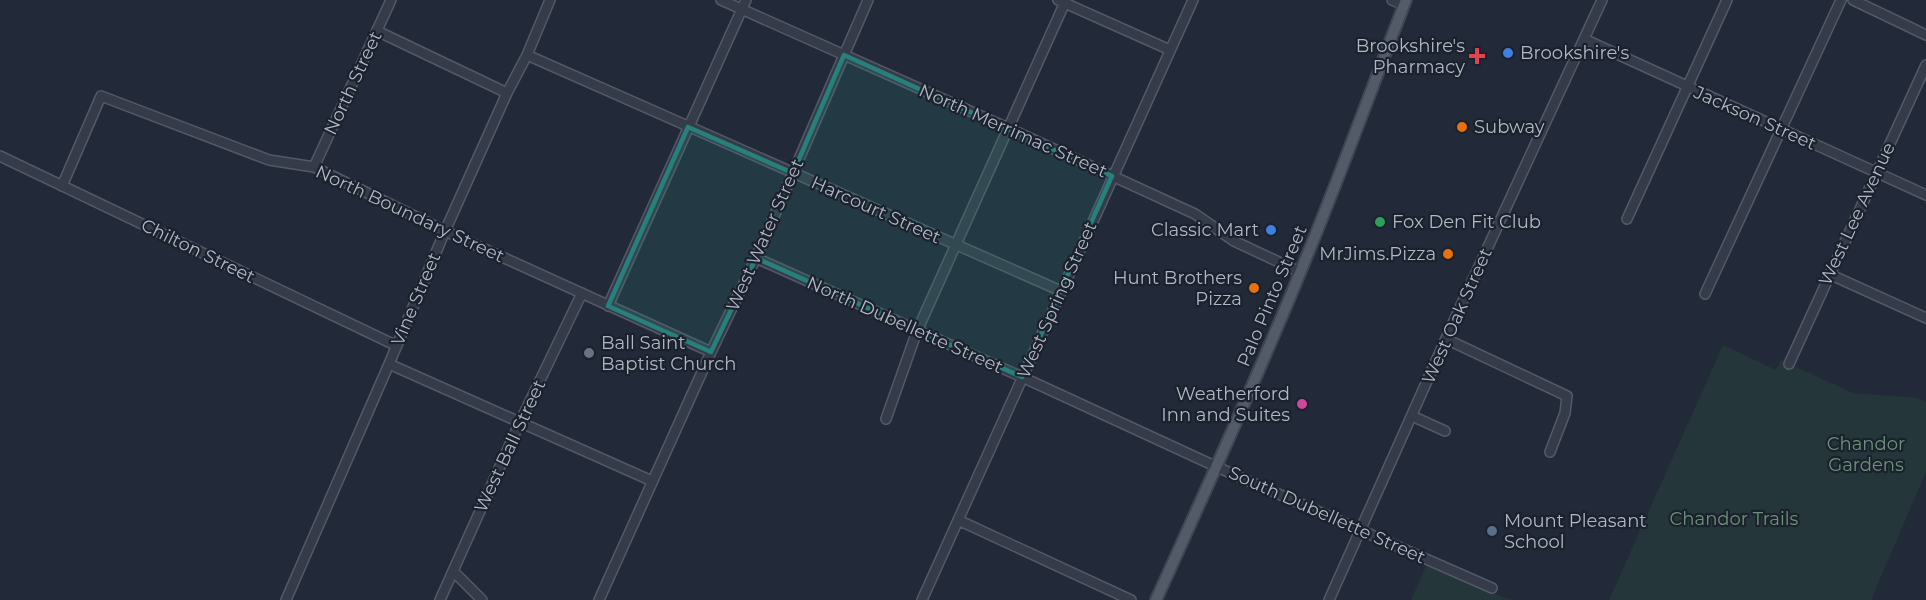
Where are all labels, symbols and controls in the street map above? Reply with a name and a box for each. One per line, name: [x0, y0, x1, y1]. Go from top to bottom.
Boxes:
street label: North Street: [319, 28, 387, 138]
place label: Brookshire's Pharmacy: [1356, 35, 1465, 78]
place label: Brookshire's: [1520, 42, 1629, 64]
marker: Brookshire's: [1501, 46, 1515, 60]
marker: Brookshire's Pharmacy: [1470, 49, 1484, 63]
street label: North Merrimac Street: [916, 80, 1110, 182]
street label: Jackson Street: [1690, 81, 1820, 155]
place label: Subway: [1474, 116, 1545, 138]
marker: Subway: [1455, 120, 1469, 134]
street label: West Lee Avenue: [1814, 139, 1900, 289]
street label: West Water Street: [721, 155, 809, 315]
street label: North Boundary Street: [312, 161, 508, 267]
street label: Harcourt Street: [808, 172, 944, 248]
place label: Fox Den Fit Club: [1392, 211, 1541, 233]
street label: Chilton Street: [137, 214, 259, 288]
marker: Fox Den Fit Club: [1373, 215, 1387, 229]
street label: West Spring Street: [1012, 218, 1102, 382]
place label: Classic Mart: [1151, 219, 1259, 241]
street label: Palo Pinto Street: [1232, 222, 1312, 370]
marker: Classic Mart: [1264, 223, 1278, 237]
place label: MrJims.Pizza: [1319, 243, 1436, 265]
street label: West Oak Street: [1417, 245, 1497, 387]
marker: MrJims.Pizza: [1441, 247, 1455, 261]
street label: Vine Street: [386, 249, 446, 349]
place label: Hunt Brothers Pizza: [1113, 267, 1242, 310]
street label: North Dubellette Street: [804, 272, 1006, 378]
marker: Hunt Brothers Pizza: [1247, 281, 1261, 295]
place label: Ball Saint Baptist Church: [601, 332, 737, 375]
marker: Ball Saint Baptist Church: [582, 346, 596, 360]
street label: West Ball Street: [470, 376, 550, 516]
place label: Weatherford Inn and Suites: [1161, 383, 1290, 426]
marker: Weatherford Inn and Suites: [1295, 397, 1309, 411]
park label: Chandor Gardens: [1827, 433, 1905, 476]
street label: South Dubellette Street: [1225, 462, 1429, 568]
park label: Chandor Trails: [1670, 508, 1799, 530]
place label: Mount Pleasant School: [1504, 510, 1647, 553]
marker: Mount Pleasant School: [1485, 524, 1499, 538]

